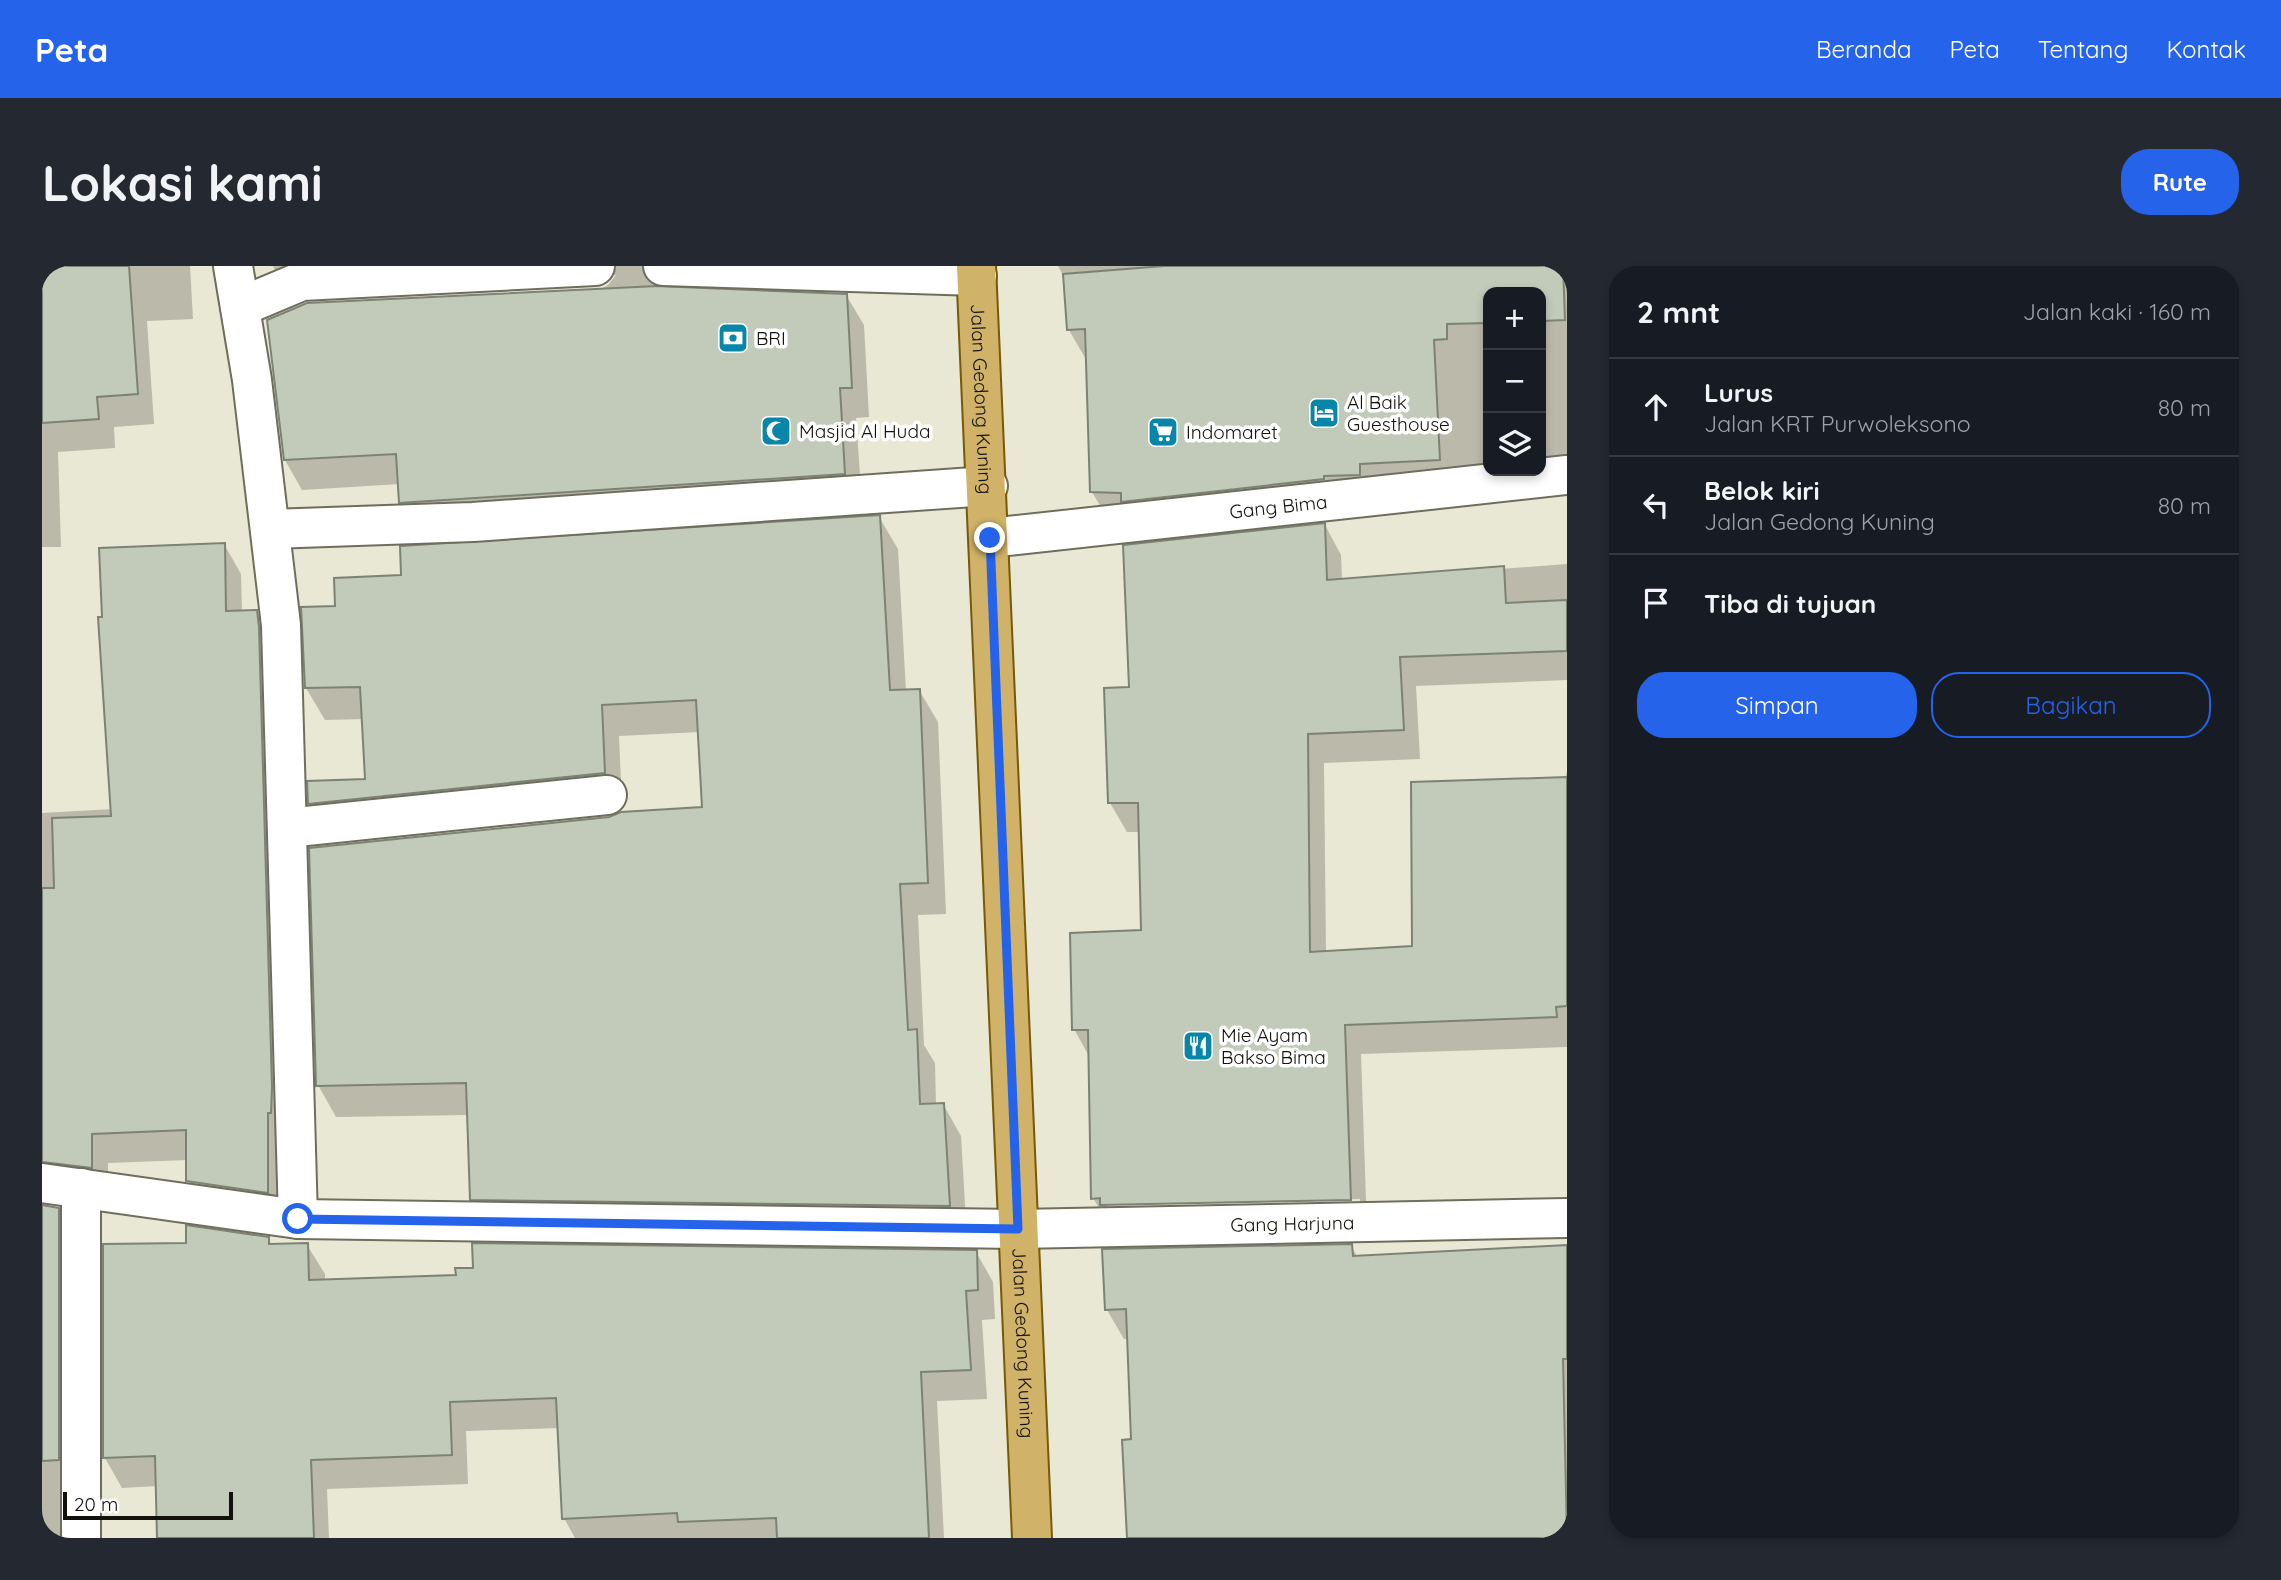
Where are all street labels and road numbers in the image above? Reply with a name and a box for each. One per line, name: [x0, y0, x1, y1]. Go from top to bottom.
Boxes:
street label: Jalan Gedong Kuning: [966, 303, 998, 495]
street label: Gang Bima: [1228, 489, 1328, 524]
street label: Gang Harjuna: [1230, 1210, 1354, 1237]
street label: Jalan Gedong Kuning: [1007, 1247, 1040, 1439]

